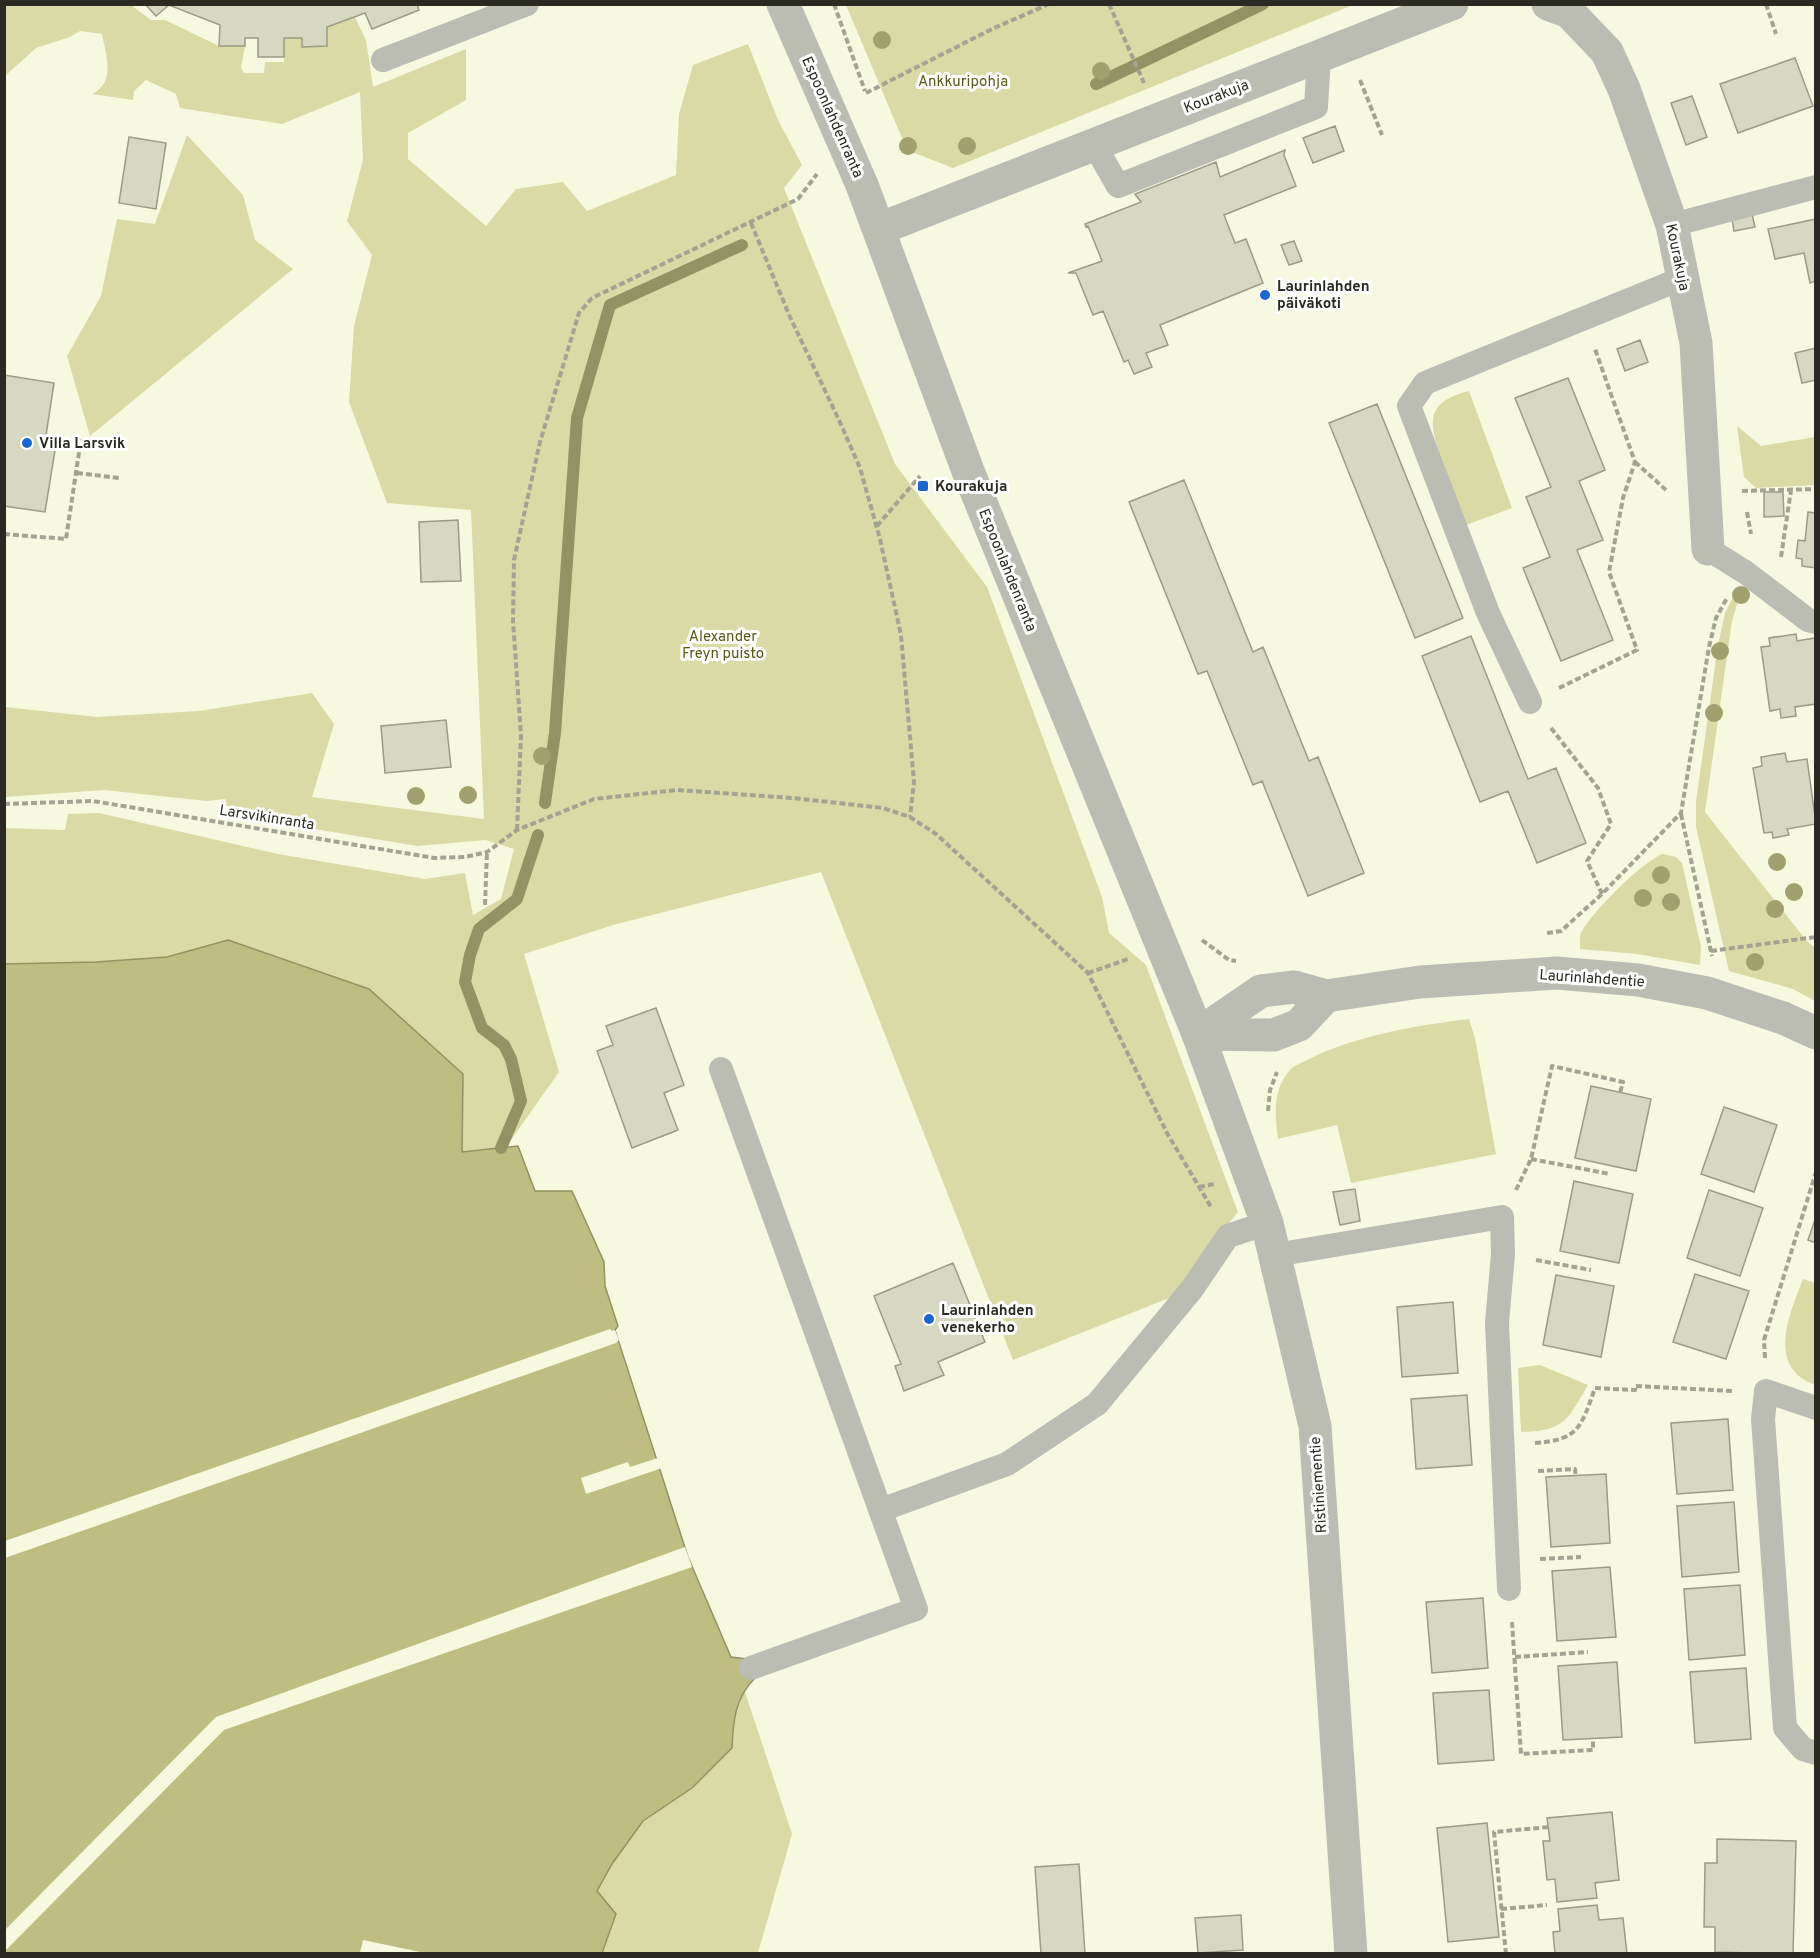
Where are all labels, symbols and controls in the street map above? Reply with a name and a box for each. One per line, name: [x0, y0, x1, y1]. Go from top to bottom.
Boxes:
street label: Espoonlahdenranta: [796, 54, 867, 181]
park label: Ankkuripohja: [918, 73, 1008, 92]
street label: Kourakuja: [1181, 76, 1252, 119]
street label: Kourakuja: [1660, 222, 1693, 293]
place label: Laurinlahden päiväkoti: [1277, 278, 1370, 314]
marker: Laurinlahden päiväkoti: [1258, 288, 1272, 302]
place label: Villa Larsvik: [39, 435, 125, 454]
marker: Villa Larsvik: [20, 436, 34, 450]
place label: Kourakuja: [935, 478, 1007, 497]
marker: Kourakuja: [916, 479, 930, 493]
street label: Espoonlahdenranta: [973, 506, 1040, 635]
park label: Alexander Freyn puisto: [682, 628, 764, 664]
street label: Larsvikinranta: [218, 802, 316, 835]
street label: Laurinlahdentie: [1539, 966, 1645, 993]
place label: Laurinlahden venekerho: [941, 1302, 1034, 1338]
marker: Laurinlahden venekerho: [922, 1312, 936, 1326]
street label: Ristiniementie: [1307, 1436, 1332, 1534]

